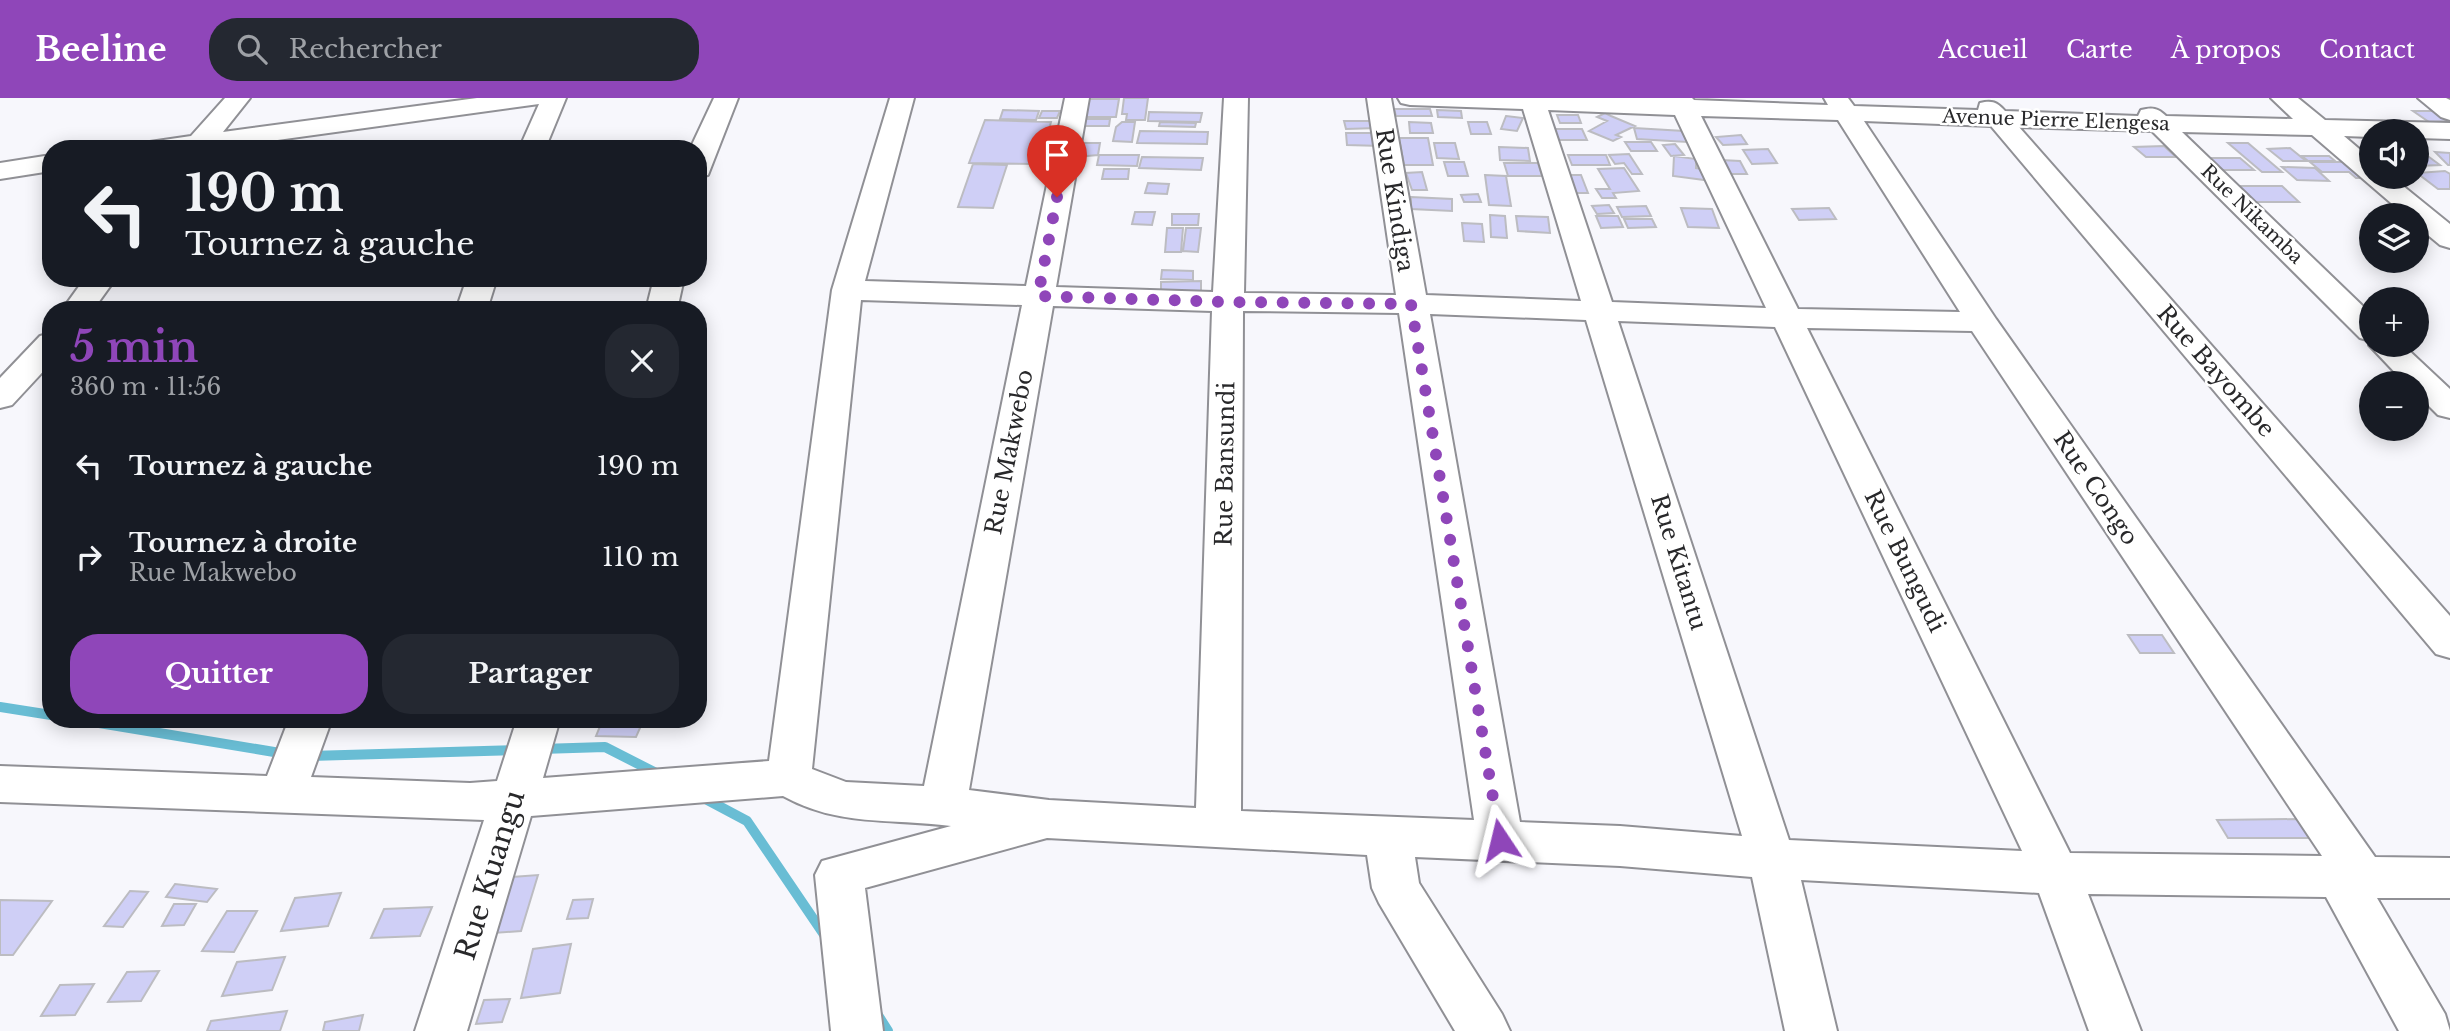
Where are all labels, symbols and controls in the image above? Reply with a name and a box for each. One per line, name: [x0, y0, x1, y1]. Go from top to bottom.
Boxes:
search box: [209, 18, 699, 81]
text: Beeline: [35, 29, 167, 70]
icon: search: [233, 30, 271, 68]
text: Rechercher: [289, 33, 442, 65]
text: Accueil: [1938, 35, 2028, 64]
text: Carte: [2066, 35, 2133, 64]
text: À propos: [2171, 35, 2281, 64]
text: Contact: [2319, 35, 2415, 64]
street label: Avenue Pierre Elengesa: [1941, 104, 2171, 135]
map controls: [2359, 119, 2429, 441]
button: sound: [2359, 119, 2429, 189]
pin: [1027, 125, 1087, 197]
street label: Rue Kindiga: [1370, 126, 1420, 274]
icon: arrive: [1038, 136, 1076, 174]
street label: Rue Nikamba: [2196, 160, 2308, 269]
text: 190 m: [185, 163, 344, 224]
icon: left: [70, 168, 161, 259]
button: layers: [2359, 203, 2429, 273]
text: Tournez à gauche: [185, 224, 475, 264]
button: +: [2359, 287, 2429, 357]
street label: Rue Bayombe: [2151, 299, 2281, 443]
text: 5 min: [70, 321, 198, 373]
button: close: [605, 324, 679, 398]
street label: Rue Makwebo: [979, 367, 1039, 537]
button: −: [2359, 371, 2429, 441]
text: 360 m · 11:56: [70, 373, 221, 401]
street label: Rue Bansundi: [1210, 381, 1240, 547]
street label: Rue Congo: [2048, 426, 2144, 550]
icon: left: [70, 447, 108, 485]
text: Tournez à gauche: [129, 450, 372, 482]
text: 190 m: [597, 450, 679, 482]
street label: Rue Bungudi: [1859, 485, 1952, 637]
street label: Rue Kitantu: [1645, 491, 1713, 633]
text: Tournez à droite: [129, 527, 357, 559]
icon: right: [70, 538, 108, 576]
text: 110 m: [602, 541, 679, 573]
text: Rue Makwebo: [129, 559, 297, 587]
button: Quitter: [70, 634, 368, 714]
button: Partager: [382, 634, 679, 714]
street label: Rue Kuangu: [448, 786, 532, 964]
position arrow: [1463, 803, 1537, 877]

